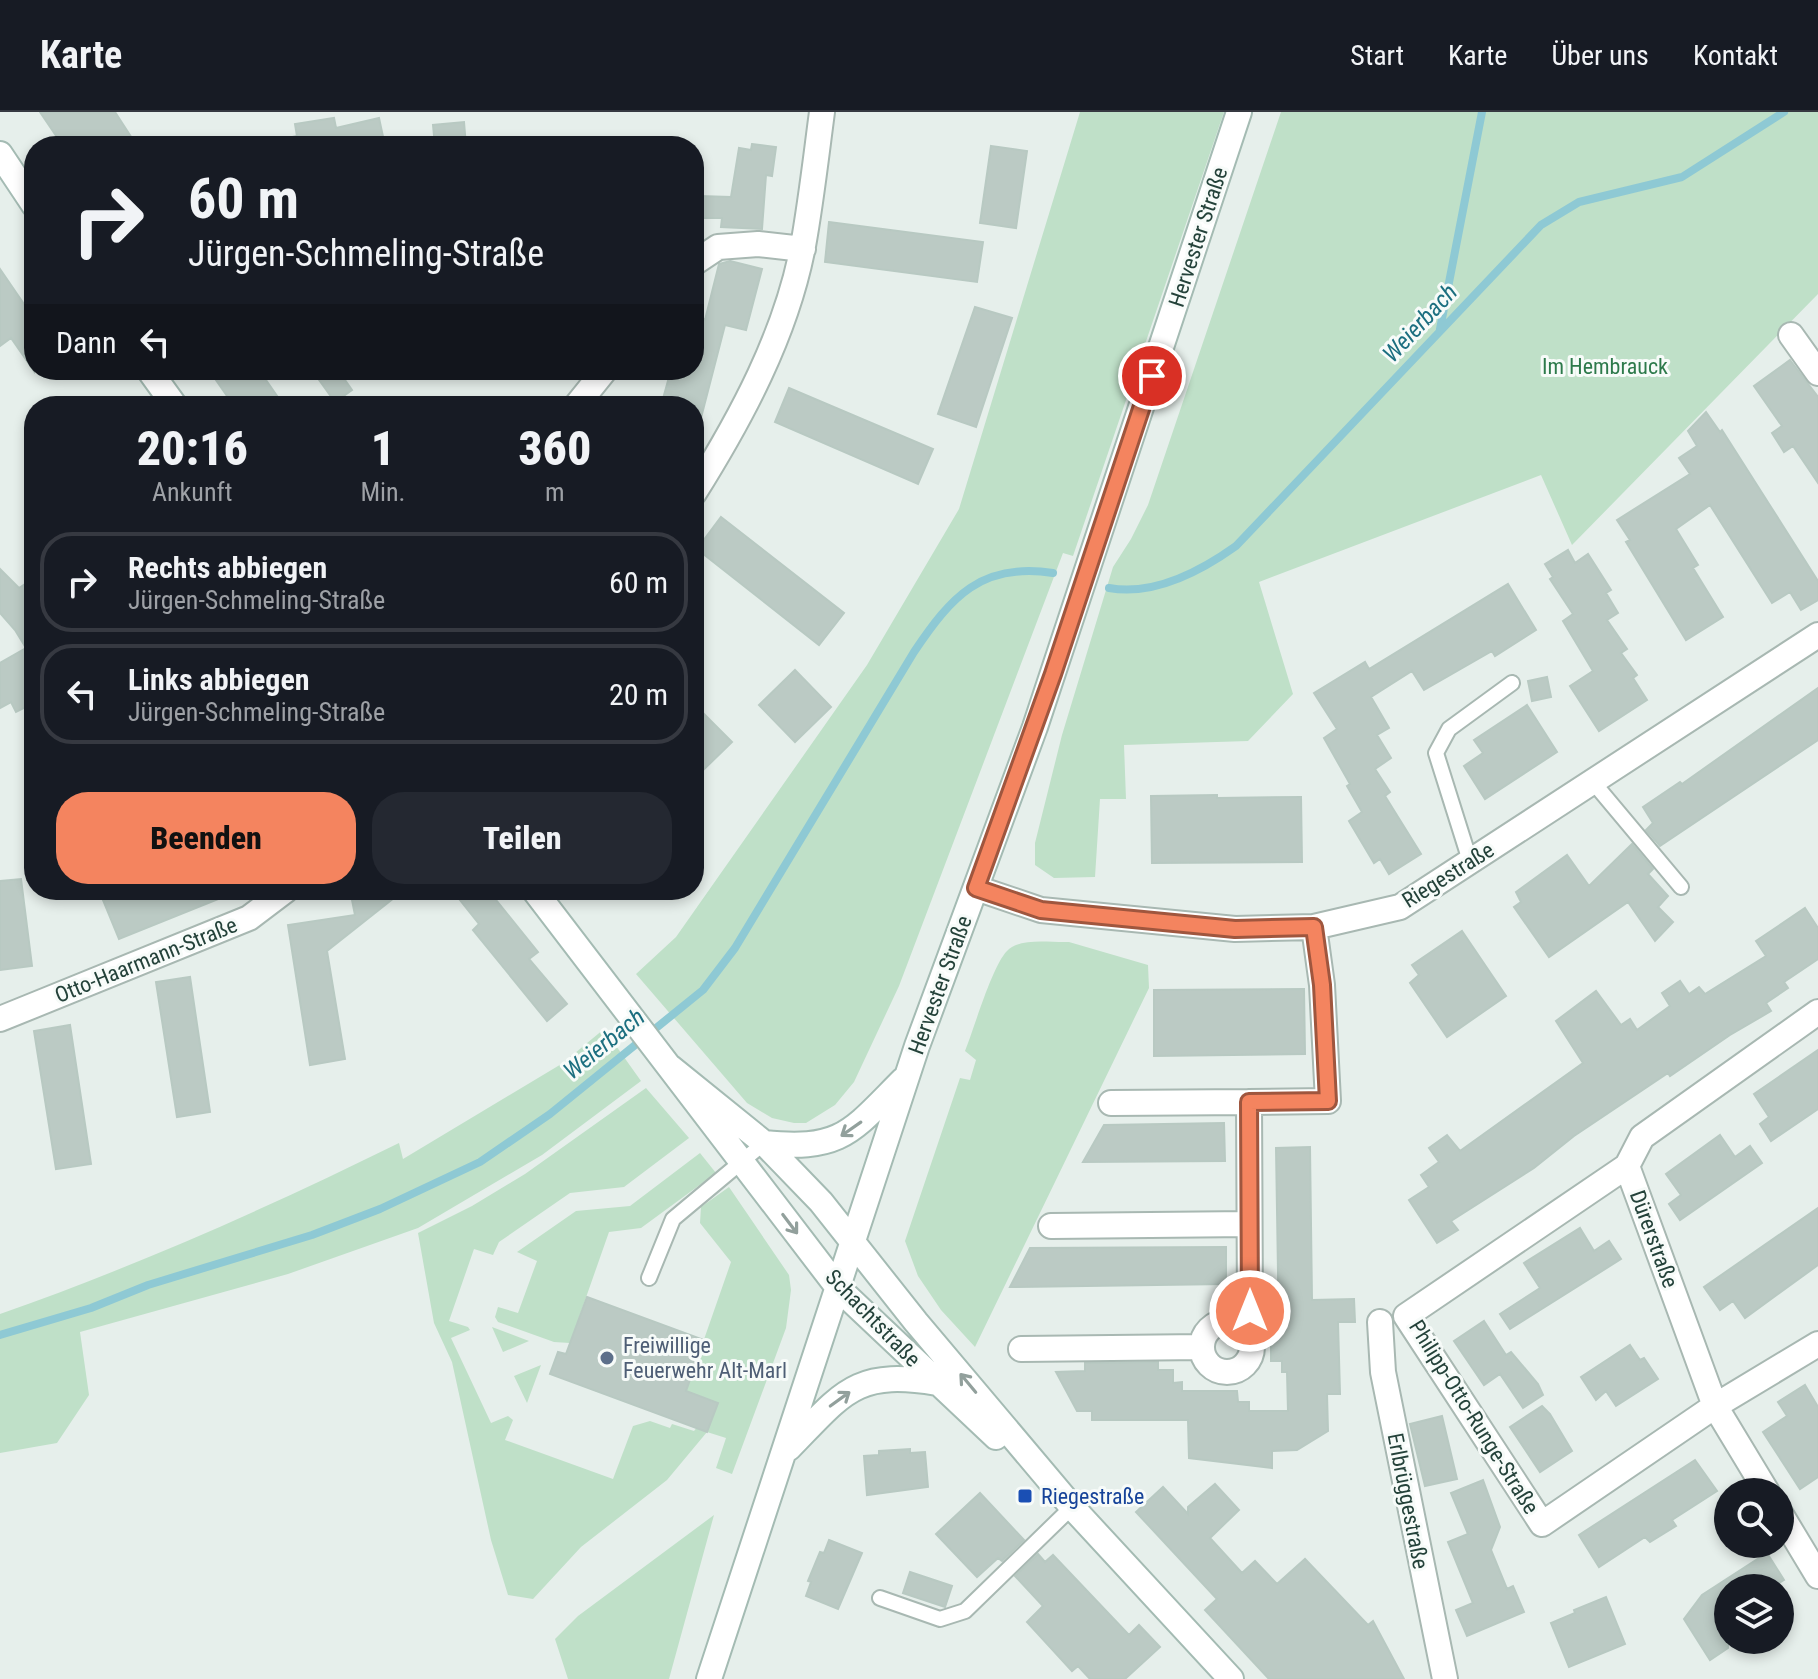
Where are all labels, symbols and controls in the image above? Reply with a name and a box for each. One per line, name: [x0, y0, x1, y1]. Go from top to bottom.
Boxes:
text: Karte: [40, 33, 122, 77]
text: Start: [1350, 39, 1404, 72]
text: Karte: [1448, 39, 1507, 72]
text: Über uns: [1551, 39, 1649, 72]
text: Kontakt: [1693, 39, 1778, 72]
street label: Hervester Straße: [1164, 164, 1232, 310]
text: 60 m: [188, 166, 299, 232]
icon: right: [56, 168, 160, 272]
text: Jürgen-Schmeling-Straße: [188, 233, 544, 275]
water label: Weierbach: [1377, 278, 1463, 368]
icon: left: [133, 320, 177, 364]
text: Dann: [56, 325, 117, 360]
pin: [1118, 342, 1186, 410]
icon: arrive: [1130, 354, 1174, 398]
park label: Im Hembrauck: [1542, 354, 1668, 379]
text: 20:16: [137, 420, 248, 477]
text: 1: [371, 420, 395, 477]
text: 360: [518, 420, 591, 477]
text: Ankunft: [152, 477, 232, 507]
text: Min.: [360, 477, 405, 507]
text: m: [545, 477, 565, 507]
text: Rechts abbiegen: [128, 550, 327, 585]
icon: right: [60, 560, 104, 604]
text: 60 m: [609, 565, 668, 600]
text: Jürgen-Schmeling-Straße: [128, 585, 385, 615]
text: Links abbiegen: [128, 662, 310, 697]
icon: left: [60, 672, 104, 716]
text: 20 m: [609, 677, 668, 712]
text: Jürgen-Schmeling-Straße: [128, 697, 385, 727]
button: Beenden: [56, 792, 356, 884]
button: Teilen: [372, 792, 672, 884]
street label: Riegestraße: [1398, 837, 1498, 913]
street label: Otto-Haarmann-Straße: [51, 912, 241, 1008]
street label: Hervester Straße: [903, 912, 977, 1058]
water label: Weierbach: [558, 1003, 650, 1085]
one-way arrow: [840, 1121, 862, 1137]
street label: Dürerstraße: [1625, 1187, 1683, 1291]
one-way arrow: [782, 1213, 799, 1234]
street label: Schachtstraße: [821, 1264, 925, 1372]
position arrow: [1208, 1269, 1292, 1353]
street label: Philipp-Otto-Runge-Straße: [1404, 1315, 1544, 1519]
place label: Freiwillige Feuerwehr Alt-Marl: [623, 1333, 787, 1383]
marker: Freiwillige Feuerwehr Alt-Marl: [598, 1349, 616, 1367]
one-way arrow: [959, 1373, 977, 1394]
one-way arrow: [829, 1390, 850, 1407]
street label: Erlbrüggestraße: [1383, 1431, 1433, 1571]
map controls: [1714, 1478, 1794, 1654]
button: search: [1714, 1478, 1794, 1558]
place label: Riegestraße: [1041, 1484, 1144, 1509]
marker: Riegestraße: [1016, 1487, 1034, 1505]
button: layers: [1714, 1574, 1794, 1654]

